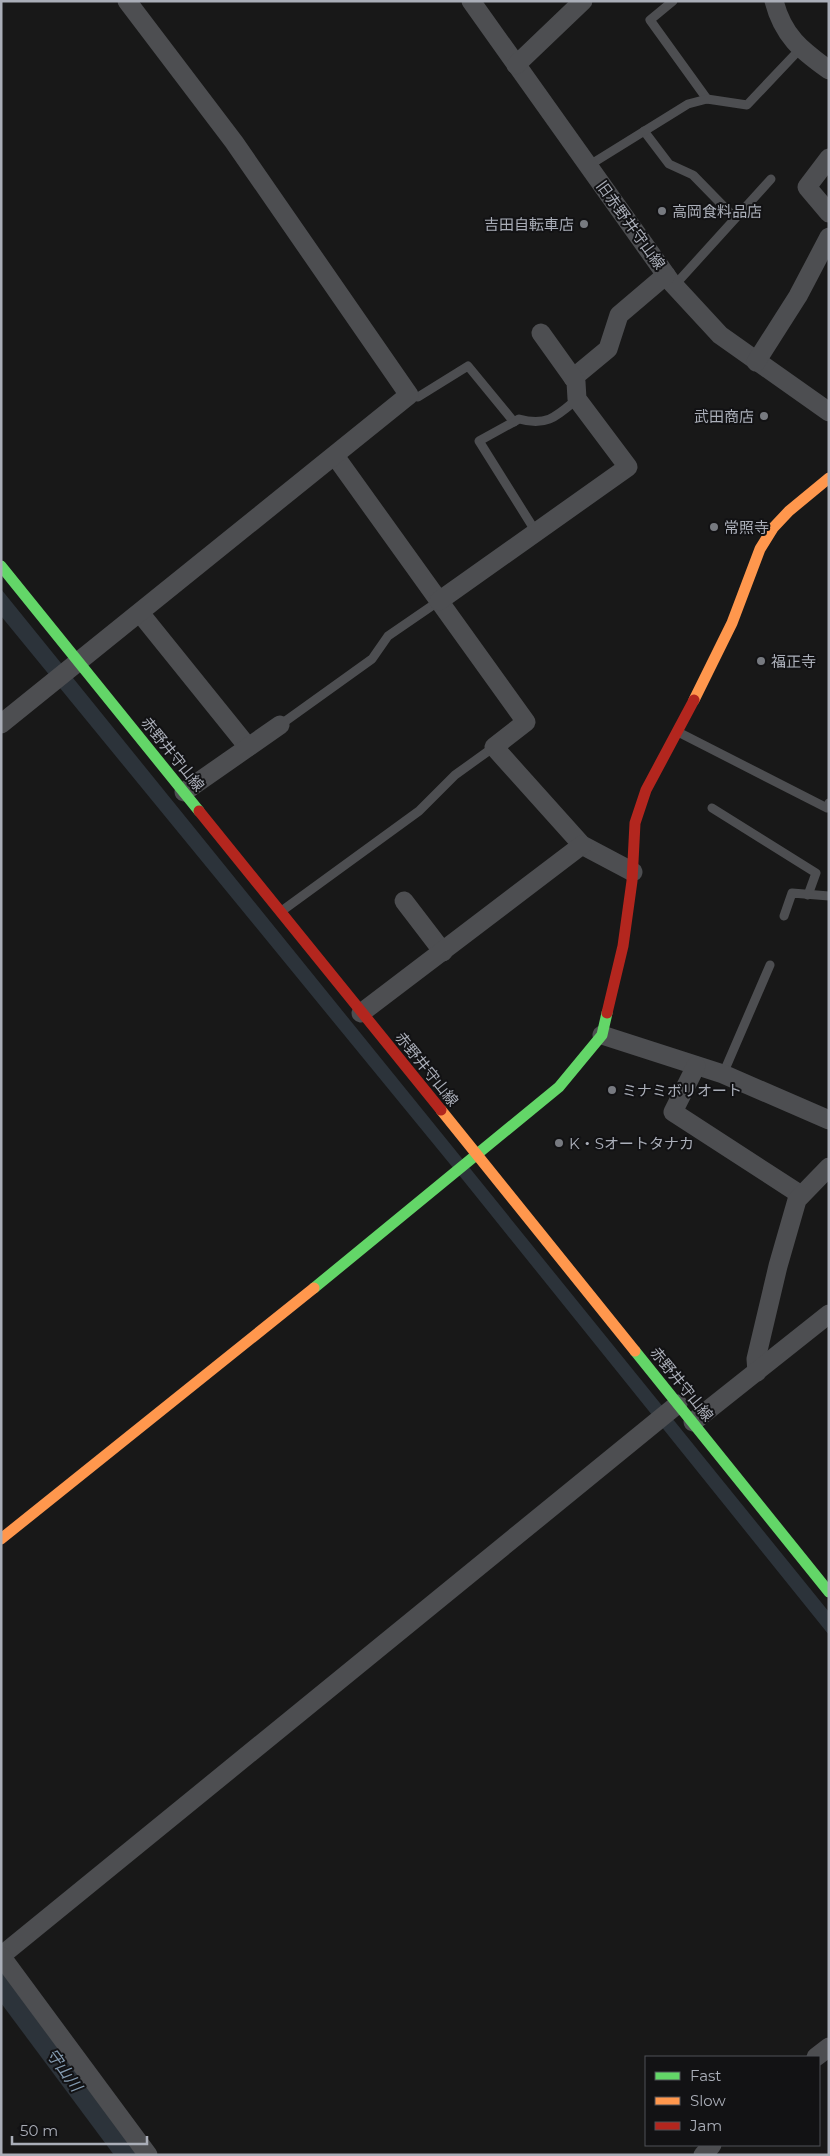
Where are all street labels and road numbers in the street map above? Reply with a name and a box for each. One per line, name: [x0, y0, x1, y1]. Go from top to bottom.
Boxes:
street label: 旧赤野井守山線: [592, 177, 670, 273]
street label: 赤野井守山線: [137, 713, 209, 795]
street label: 赤野井守山線: [391, 1028, 463, 1110]
street label: 赤野井守山線: [646, 1343, 718, 1425]

